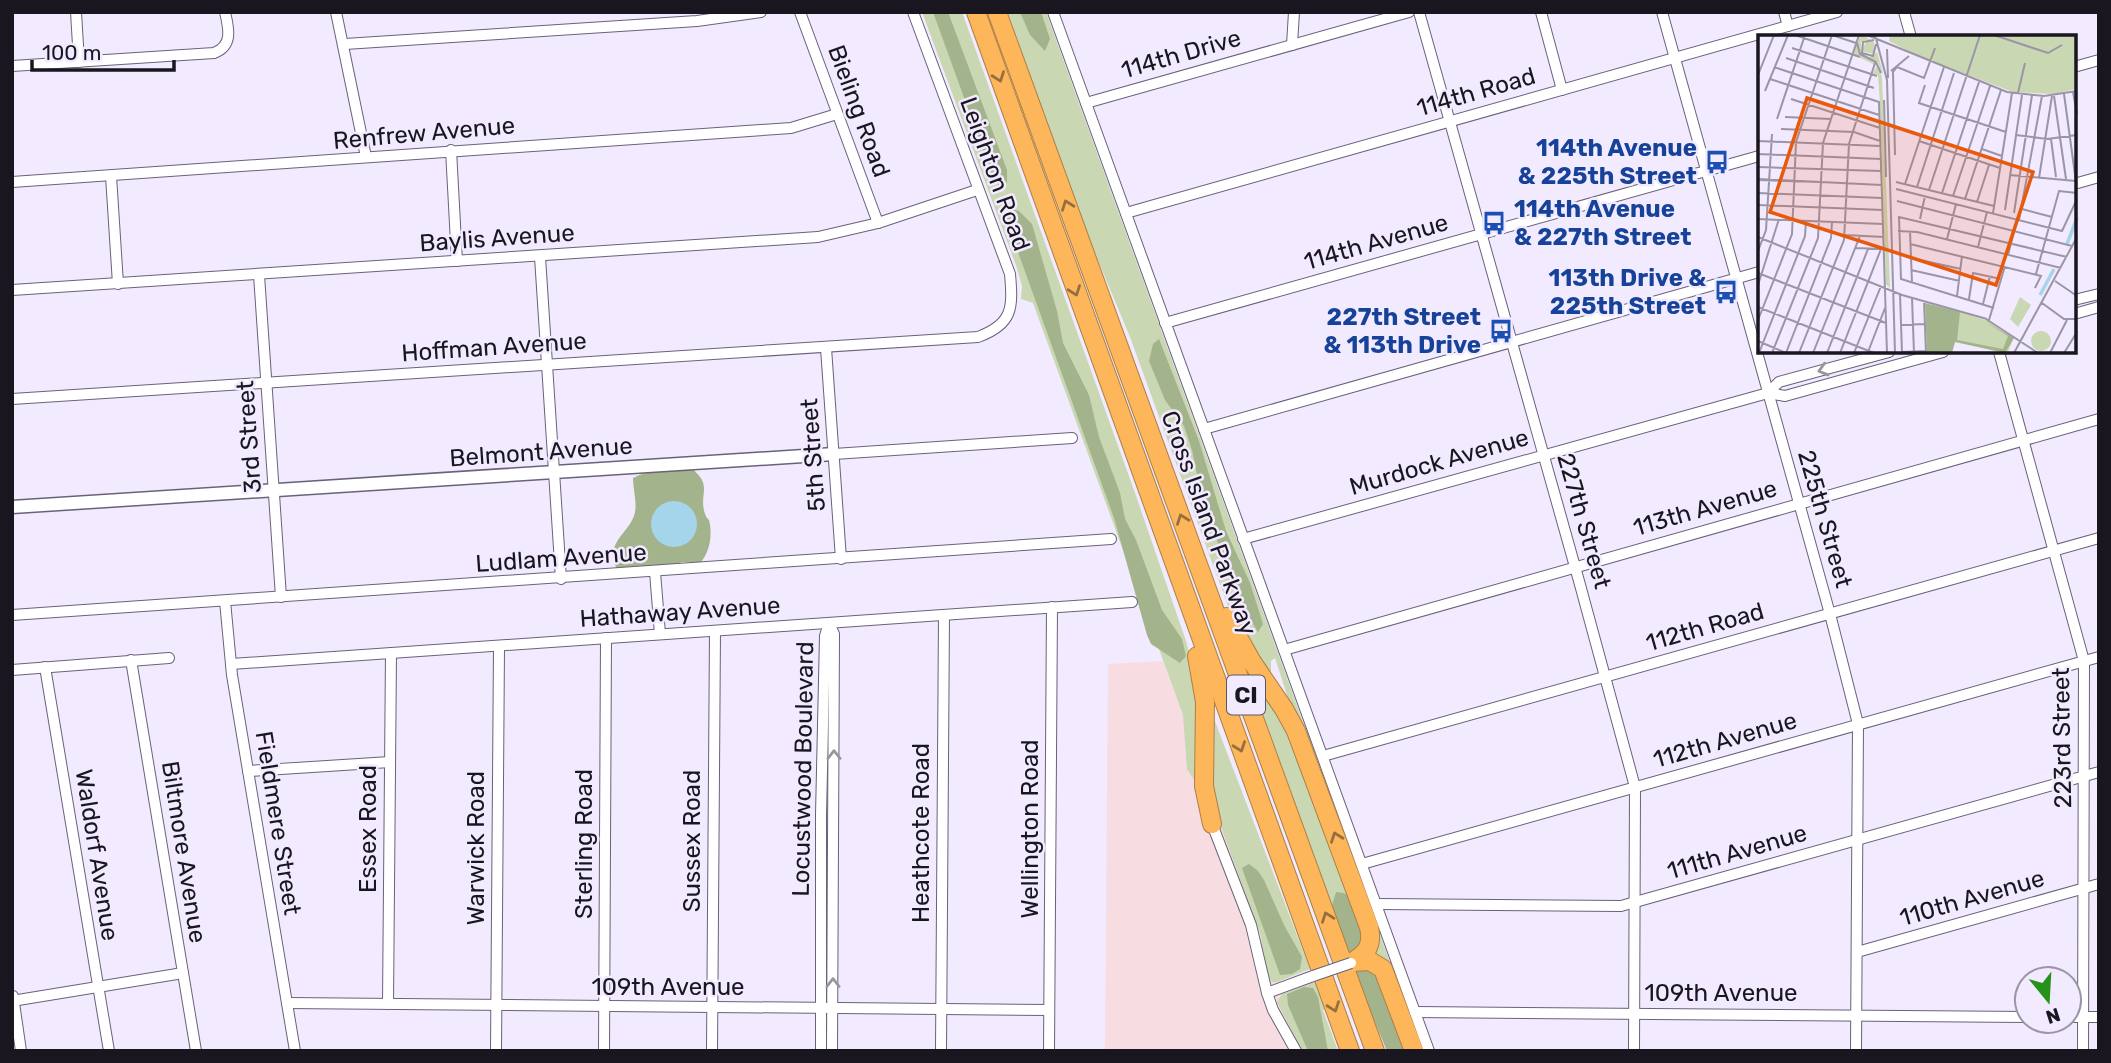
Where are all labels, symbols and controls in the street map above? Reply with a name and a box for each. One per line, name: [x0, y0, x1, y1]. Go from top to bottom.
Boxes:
street label: 114th Drive: [1118, 24, 1244, 84]
scale bar: [32, 28, 173, 72]
inset map: [1758, 35, 2076, 354]
text: 100 m: [42, 40, 101, 65]
street label: Bieling Road: [822, 41, 896, 181]
street label: 114th Road: [1413, 62, 1539, 122]
one-way arrow: [991, 70, 1005, 82]
street label: Leighton Road: [954, 93, 1036, 255]
street label: Renfrew Avenue: [332, 111, 516, 155]
place label: 114th Avenue & 225th Street: [1518, 134, 1697, 190]
bus stop icon: 114th Avenue & 225th Street: [1703, 148, 1731, 176]
place label: 114th Avenue & 227th Street: [1514, 195, 1691, 251]
one-way arrow: [1062, 200, 1076, 212]
street label: 114th Avenue: [1301, 208, 1451, 276]
bus stop icon: 114th Avenue & 227th Street: [1480, 209, 1508, 237]
street label: Baylis Avenue: [418, 219, 576, 257]
place label: 113th Drive & 225th Street: [1548, 264, 1706, 320]
bus stop icon: 113th Drive & 225th Street: [1712, 278, 1740, 306]
one-way arrow: [1067, 284, 1081, 296]
place label: 227th Street & 113th Drive: [1323, 303, 1481, 359]
bus stop icon: 227th Street & 113th Drive: [1487, 317, 1515, 345]
street label: Hoffman Avenue: [400, 327, 588, 367]
one-way arrow: [1817, 362, 1829, 376]
street label: 3rd Street: [231, 380, 267, 494]
street label: 5th Street: [795, 397, 831, 513]
street label: Cross Island Parkway: [1155, 407, 1263, 639]
street label: Murdock Avenue: [1346, 423, 1532, 501]
street label: Belmont Avenue: [449, 432, 633, 472]
street label: 225th Street: [1792, 447, 1858, 591]
street label: 227th Street: [1551, 450, 1617, 592]
street label: 113th Avenue: [1630, 474, 1780, 542]
one-way arrow: [1176, 514, 1190, 526]
street label: Ludlam Avenue: [474, 538, 648, 578]
street label: Hathaway Avenue: [579, 591, 781, 633]
street label: 112th Road: [1643, 597, 1767, 657]
street label: Locustwood Boulevard: [787, 641, 819, 897]
street label: 223rd Street: [2047, 667, 2077, 809]
road number: CI: [1227, 676, 1265, 715]
street label: 112th Avenue: [1650, 706, 1800, 774]
street label: Fieldmere Street: [250, 729, 306, 917]
street label: Wellington Road: [1016, 740, 1044, 918]
one-way arrow: [1232, 741, 1246, 753]
street label: Heathcote Road: [907, 743, 935, 923]
one-way arrow: [826, 749, 842, 760]
street label: Biltmore Avenue: [156, 759, 212, 945]
street label: Essex Road: [354, 765, 382, 893]
street label: Waldorf Avenue: [70, 767, 124, 943]
street label: Sterling Road: [570, 769, 598, 919]
street label: Sussex Road: [678, 770, 706, 912]
street label: Warwick Road: [462, 771, 490, 925]
street label: 111th Avenue: [1664, 819, 1810, 885]
one-way arrow: [1330, 831, 1344, 843]
street label: 110th Avenue: [1896, 864, 2048, 932]
one-way arrow: [1321, 912, 1335, 924]
north arrow: [2013, 965, 2083, 1035]
street label: 109th Avenue: [591, 973, 745, 1001]
one-way arrow: [825, 977, 841, 987]
street label: 109th Avenue: [1644, 979, 1798, 1007]
one-way arrow: [1326, 1001, 1340, 1013]
text: N: [2043, 1003, 2063, 1029]

